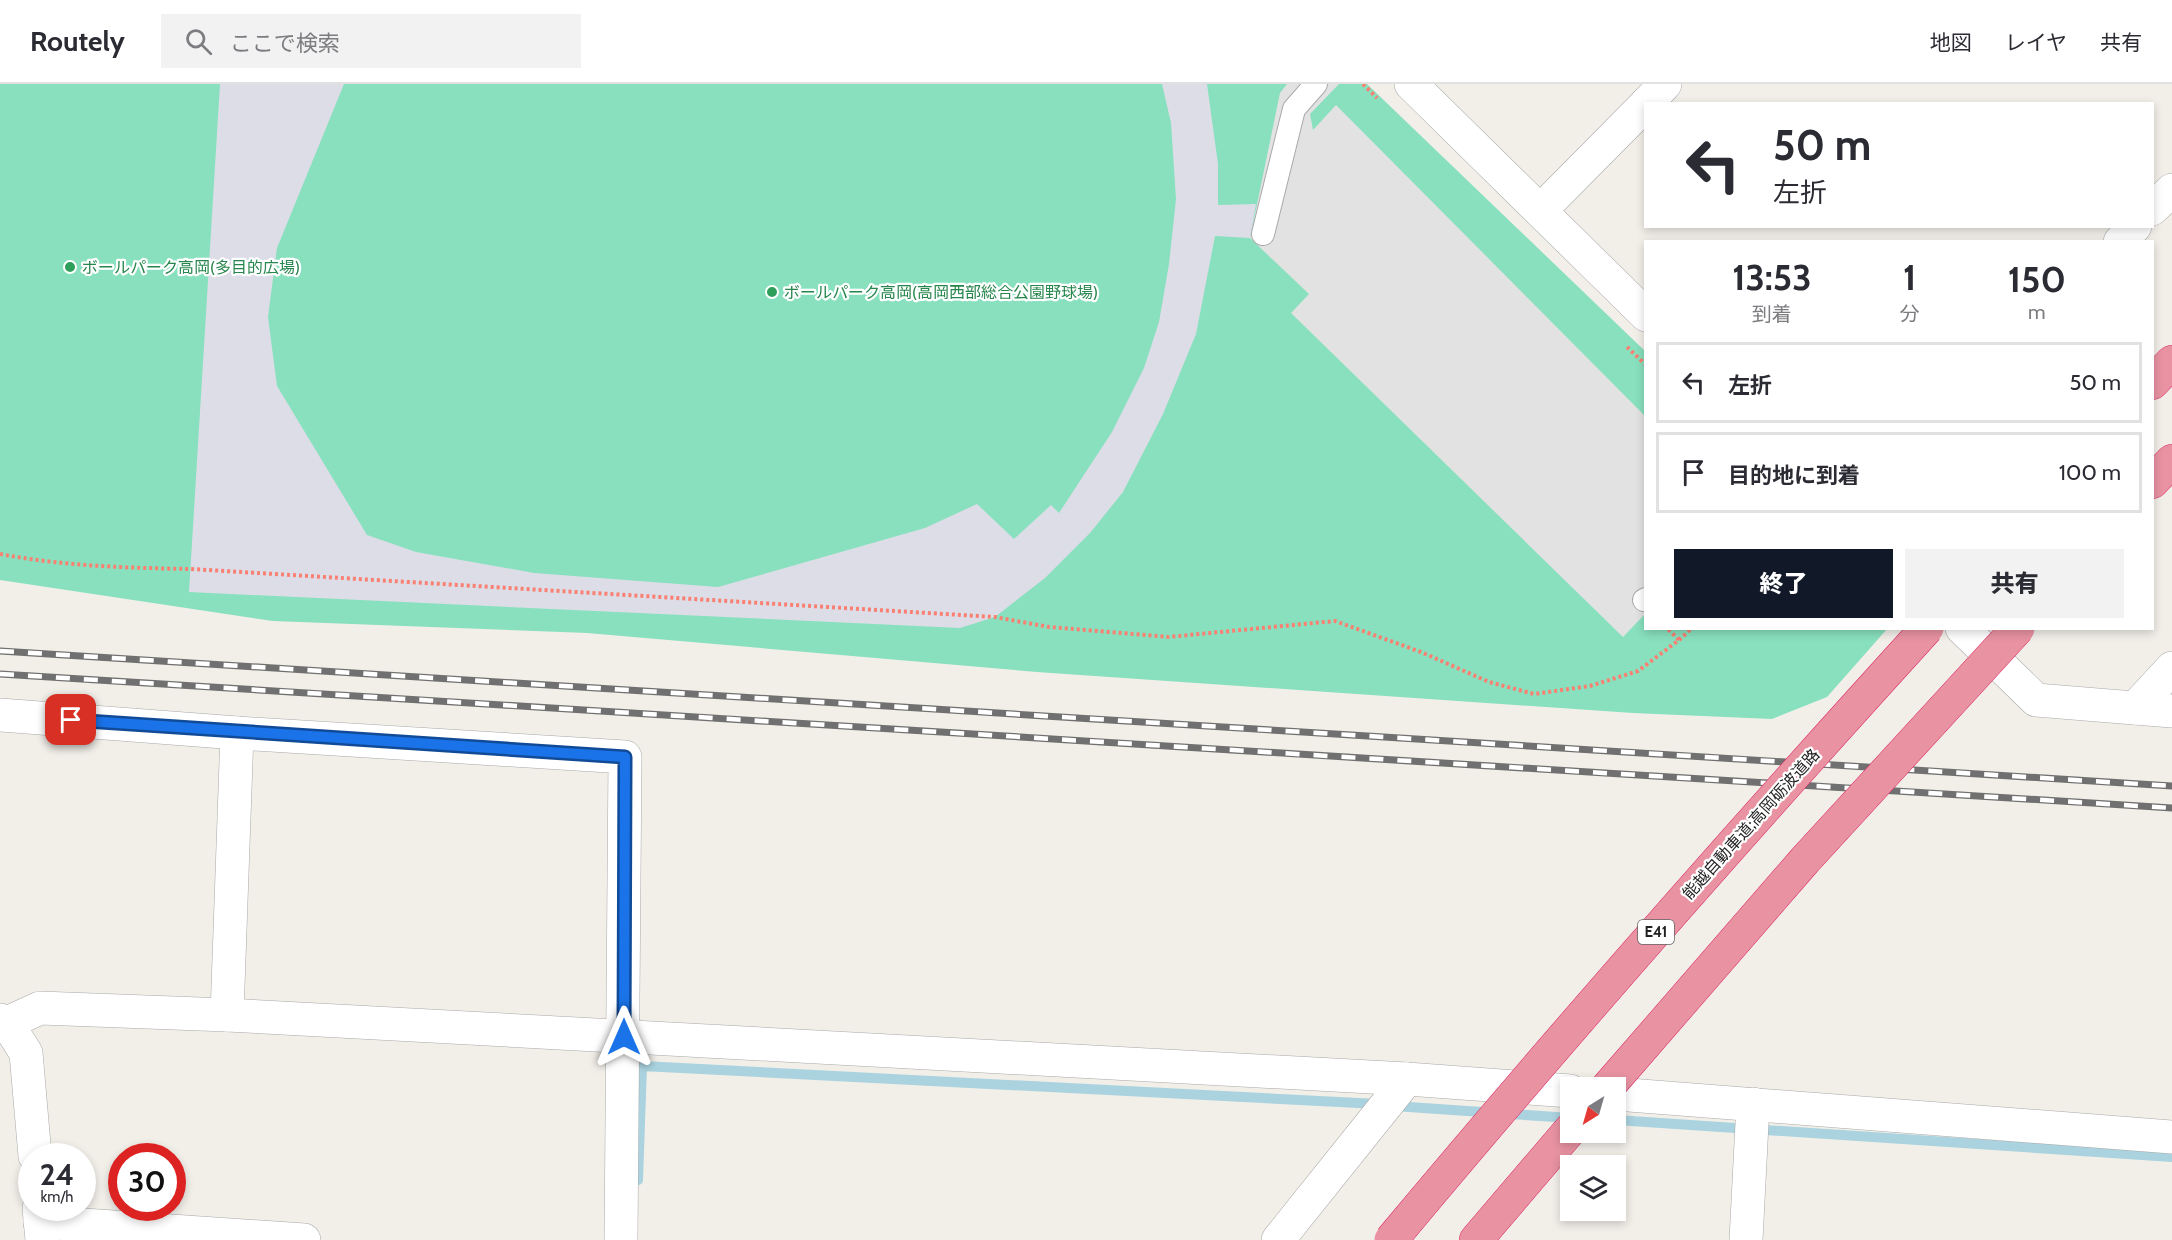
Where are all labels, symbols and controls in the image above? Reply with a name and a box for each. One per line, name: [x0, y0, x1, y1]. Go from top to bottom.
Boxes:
search box: [161, 14, 581, 68]
text: Routely: [30, 24, 125, 58]
icon: search: [182, 25, 215, 58]
text: ここで検索: [230, 30, 340, 57]
text: 地図: [1930, 30, 1972, 55]
text: レイヤ: [2005, 30, 2067, 55]
text: 共有: [2100, 30, 2142, 55]
text: 50 m: [1773, 119, 1871, 171]
icon: left: [1674, 126, 1752, 204]
text: 左折: [1773, 176, 1827, 209]
text: 13:53: [1732, 255, 1812, 299]
text: 1: [1903, 255, 1916, 299]
text: 150: [2008, 257, 2066, 301]
place label: ボールパーク高岡(多目的広場): [82, 258, 300, 277]
marker: ボールパーク高岡(多目的広場): [63, 260, 77, 274]
place label: ボールパーク高岡(高岡西部総合公園野球場): [784, 283, 1098, 302]
marker: ボールパーク高岡(高岡西部総合公園野球場): [765, 285, 779, 299]
text: m: [2028, 300, 2046, 324]
text: 到着: [1752, 302, 1792, 326]
text: 分: [1900, 302, 1920, 326]
icon: left: [1677, 366, 1710, 399]
text: 50 m: [2069, 369, 2121, 396]
text: 左折: [1728, 372, 1772, 399]
icon: arrive: [1677, 456, 1710, 489]
text: 100 m: [2059, 459, 2121, 486]
text: 目的地に到着: [1728, 462, 1860, 489]
button: 終了: [1674, 549, 1893, 618]
button: 共有: [1905, 549, 2124, 618]
pin: [45, 694, 96, 745]
icon: arrive: [54, 703, 87, 736]
street label: 能越自動車道;高岡砺波道路: [1679, 745, 1823, 903]
road number: E41: [1638, 920, 1674, 944]
position arrow: [592, 1005, 656, 1069]
north arrow: [1560, 1077, 1626, 1143]
map controls: [1560, 1077, 1626, 1221]
speed limit sign: 30: [108, 1143, 186, 1221]
button: layers: [1560, 1155, 1626, 1221]
text: 24: [40, 1156, 74, 1193]
text: km/h: [41, 1188, 73, 1206]

